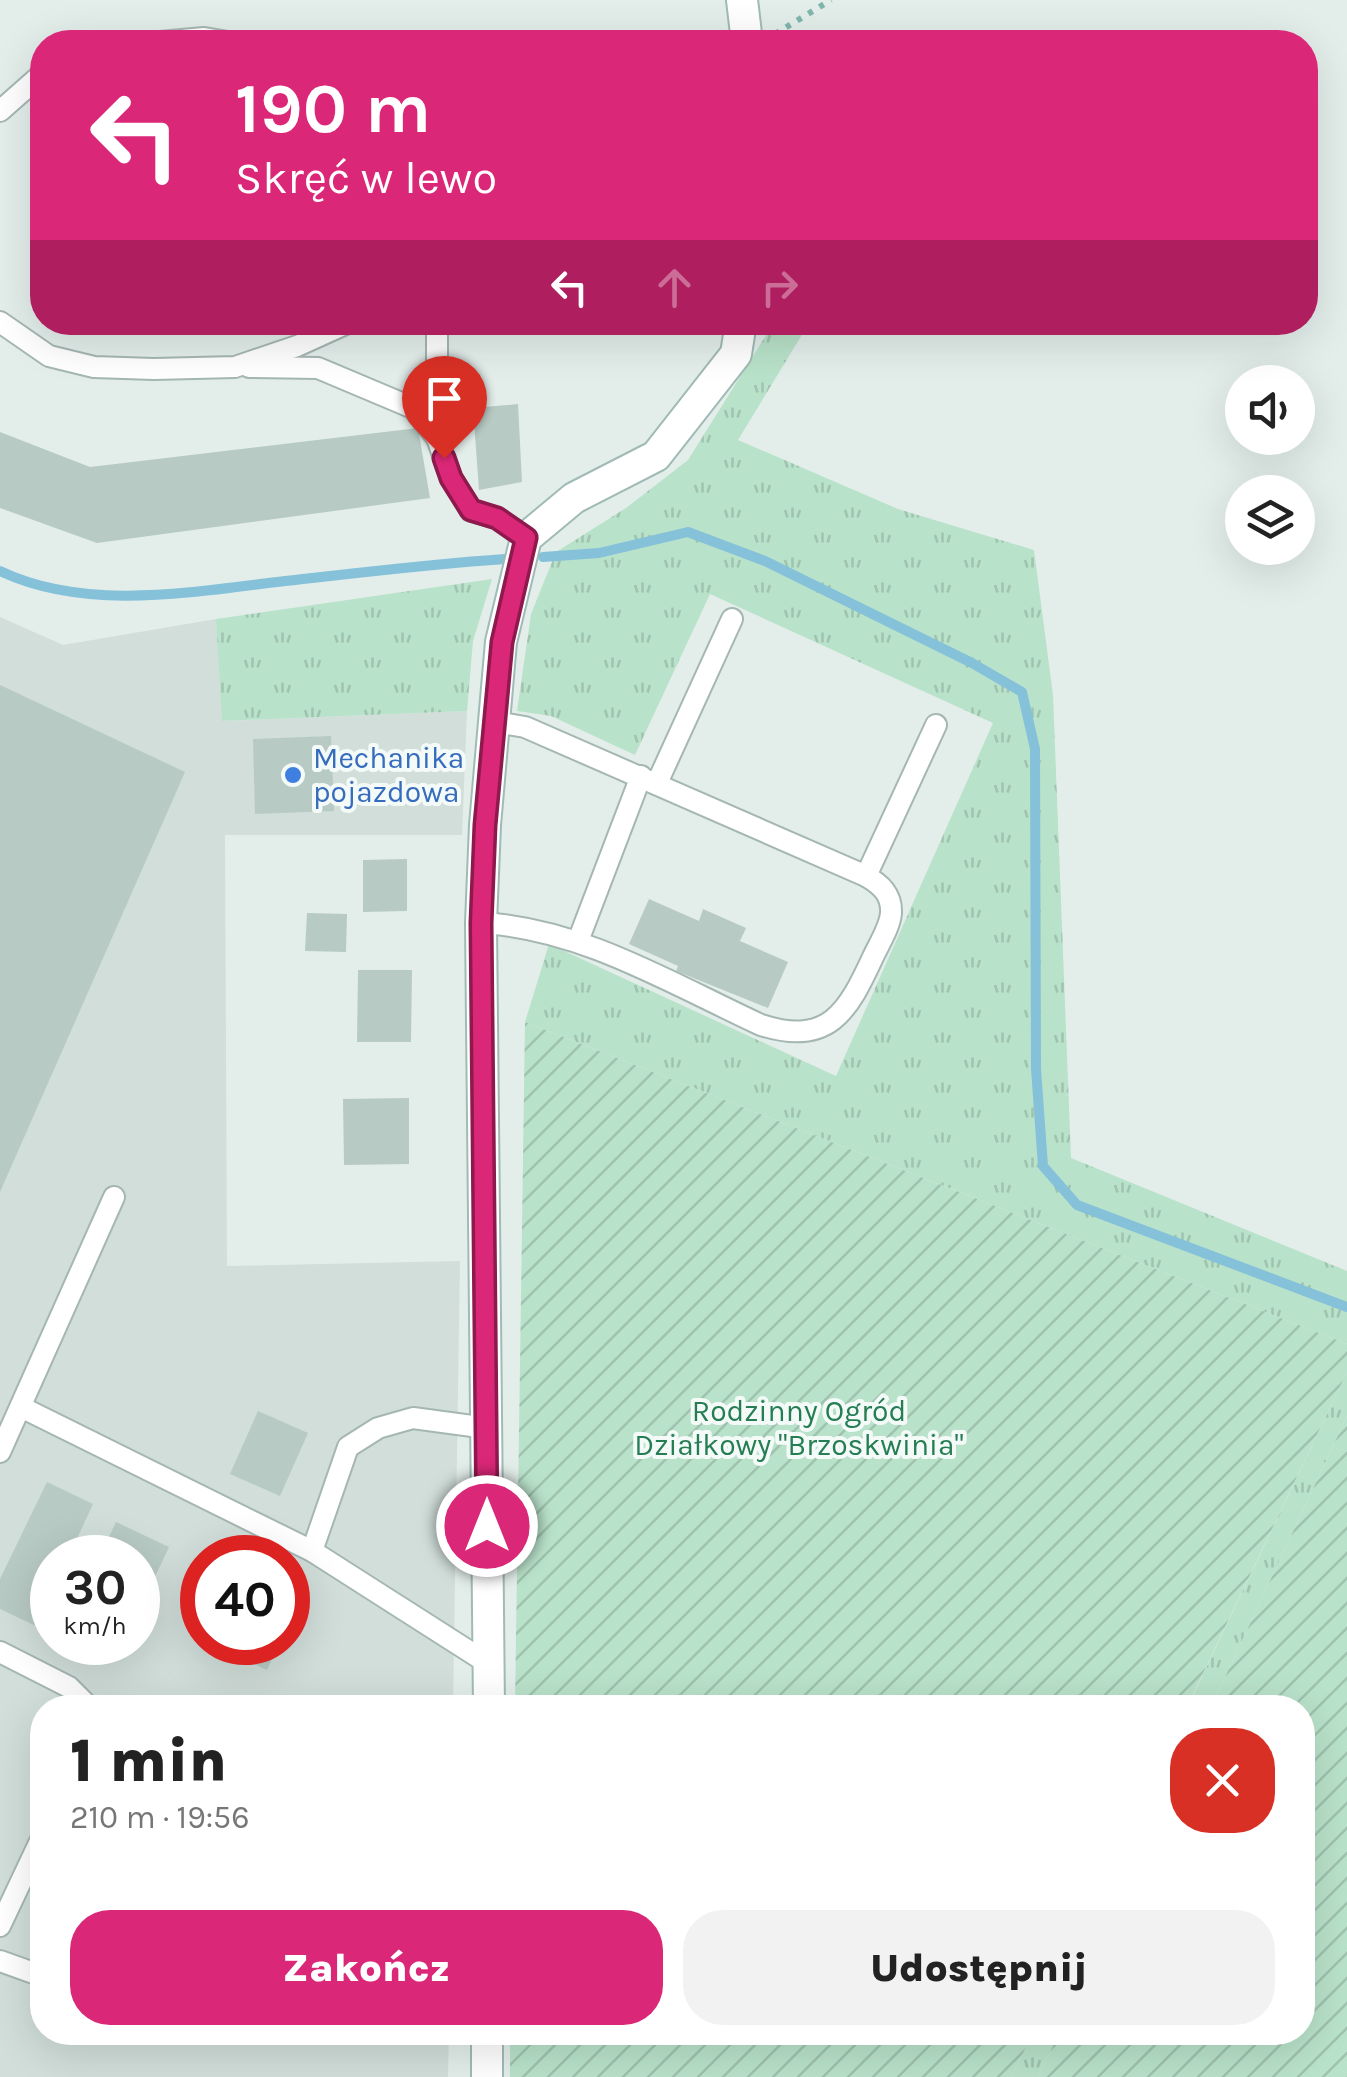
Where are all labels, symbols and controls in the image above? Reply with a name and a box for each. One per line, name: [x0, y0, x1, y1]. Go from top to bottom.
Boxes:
text: 190 m: [235, 68, 431, 150]
icon: left: [70, 70, 200, 200]
text: Skręć w lewo: [235, 152, 497, 204]
icon: left: [542, 260, 597, 315]
icon: ahead: [647, 260, 702, 315]
icon: right: [752, 260, 807, 315]
pin: [402, 356, 487, 459]
map controls: [1225, 365, 1315, 565]
button: sound: [1225, 365, 1315, 455]
icon: arrive: [417, 371, 472, 426]
button: layers: [1225, 475, 1315, 565]
place label: Mechanika pojazdowa: [313, 740, 464, 810]
marker: Mechanika pojazdowa: [282, 764, 304, 786]
park label: Rodzinny Ogród Działkowy "Brzoskwinia": [634, 1393, 964, 1463]
position arrow: [435, 1474, 539, 1578]
speed limit sign: 40: [180, 1535, 310, 1665]
text: 30: [64, 1558, 126, 1617]
text: km/h: [63, 1611, 127, 1640]
text: 1 min: [70, 1726, 227, 1796]
button: close: [1170, 1728, 1275, 1833]
text: 210 m · 19:56: [70, 1799, 249, 1836]
button: Zakończ: [70, 1910, 663, 2025]
button: Udostępnij: [683, 1910, 1275, 2025]

